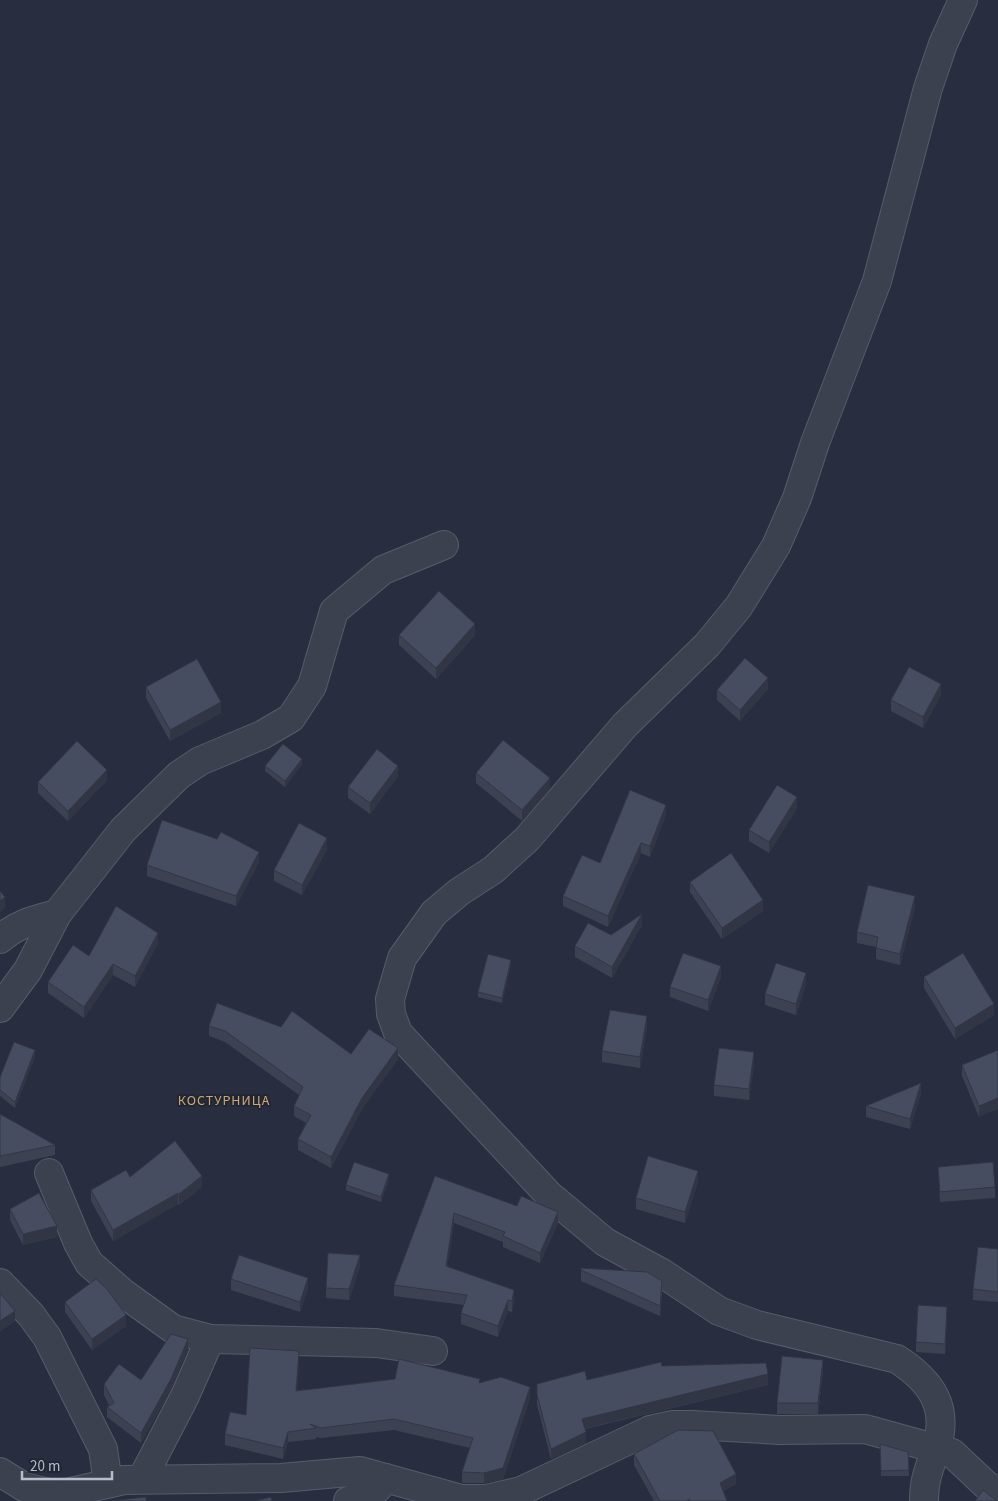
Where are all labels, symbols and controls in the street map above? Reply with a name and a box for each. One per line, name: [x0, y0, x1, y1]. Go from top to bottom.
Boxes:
district label: КОСТУРНИЦА: [178, 1091, 270, 1111]
scale bar: [22, 1448, 112, 1480]
text: 20 m: [30, 1456, 60, 1477]

